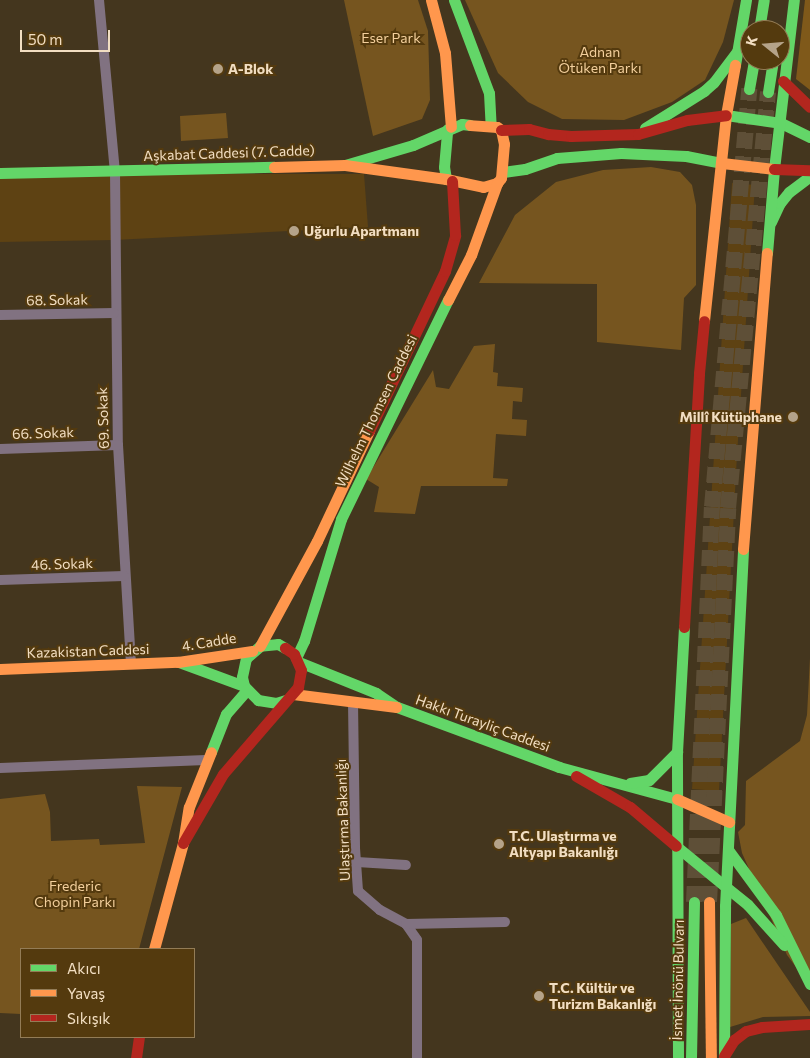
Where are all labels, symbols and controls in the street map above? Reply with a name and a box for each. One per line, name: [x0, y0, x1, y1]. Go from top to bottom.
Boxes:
scale bar: [22, 20, 112, 52]
north arrow: [740, 20, 790, 70]
text: 50 m: [28, 30, 62, 48]
park label: Eser Park: [361, 30, 421, 46]
text: K: [742, 34, 761, 48]
park label: Adnan Ötüken Parkı: [558, 44, 642, 76]
place label: A-Blok: [228, 61, 273, 77]
marker: A-Blok: [212, 63, 224, 75]
street label: Aşkabat Caddesi (7. Cadde): [143, 142, 315, 164]
place label: Uğurlu Apartmanı: [304, 223, 419, 239]
marker: Uğurlu Apartmanı: [288, 225, 300, 237]
street label: 68. Sokak: [26, 291, 88, 309]
street label: Wilhelm Thomsen Caddesi: [332, 332, 420, 490]
street label: 69. Sokak: [94, 387, 112, 449]
place label: Millî Kütüphane: [679, 409, 782, 425]
marker: Millî Kütüphane: [786, 410, 800, 424]
street label: 66. Sokak: [12, 424, 74, 442]
street label: 46. Sokak: [31, 555, 93, 573]
street label: 4. Cadde: [181, 629, 237, 655]
street label: Kazakistan Caddesi: [26, 640, 150, 662]
street label: Hakkı Turayliç Caddesi: [413, 691, 553, 755]
street label: Ulaştırma Bakanlığı: [332, 759, 354, 881]
place label: T.C. Ulaştırma ve Altyapı Bakanlığı: [509, 828, 618, 860]
marker: T.C. Ulaştırma ve Altyapı Bakanlığı: [493, 838, 505, 850]
park label: Frederic Chopin Parkı: [34, 878, 116, 910]
street label: İsmet İnönü Bulvarı: [669, 919, 687, 1041]
legend: [20, 948, 195, 1038]
text: Akıcı: [67, 959, 101, 977]
place label: T.C. Kültür ve Turizm Bakanlığı: [549, 980, 656, 1012]
text: Yavaş: [67, 984, 105, 1002]
marker: T.C. Kültür ve Turizm Bakanlığı: [533, 990, 545, 1002]
text: Sıkışık: [67, 1009, 110, 1027]

